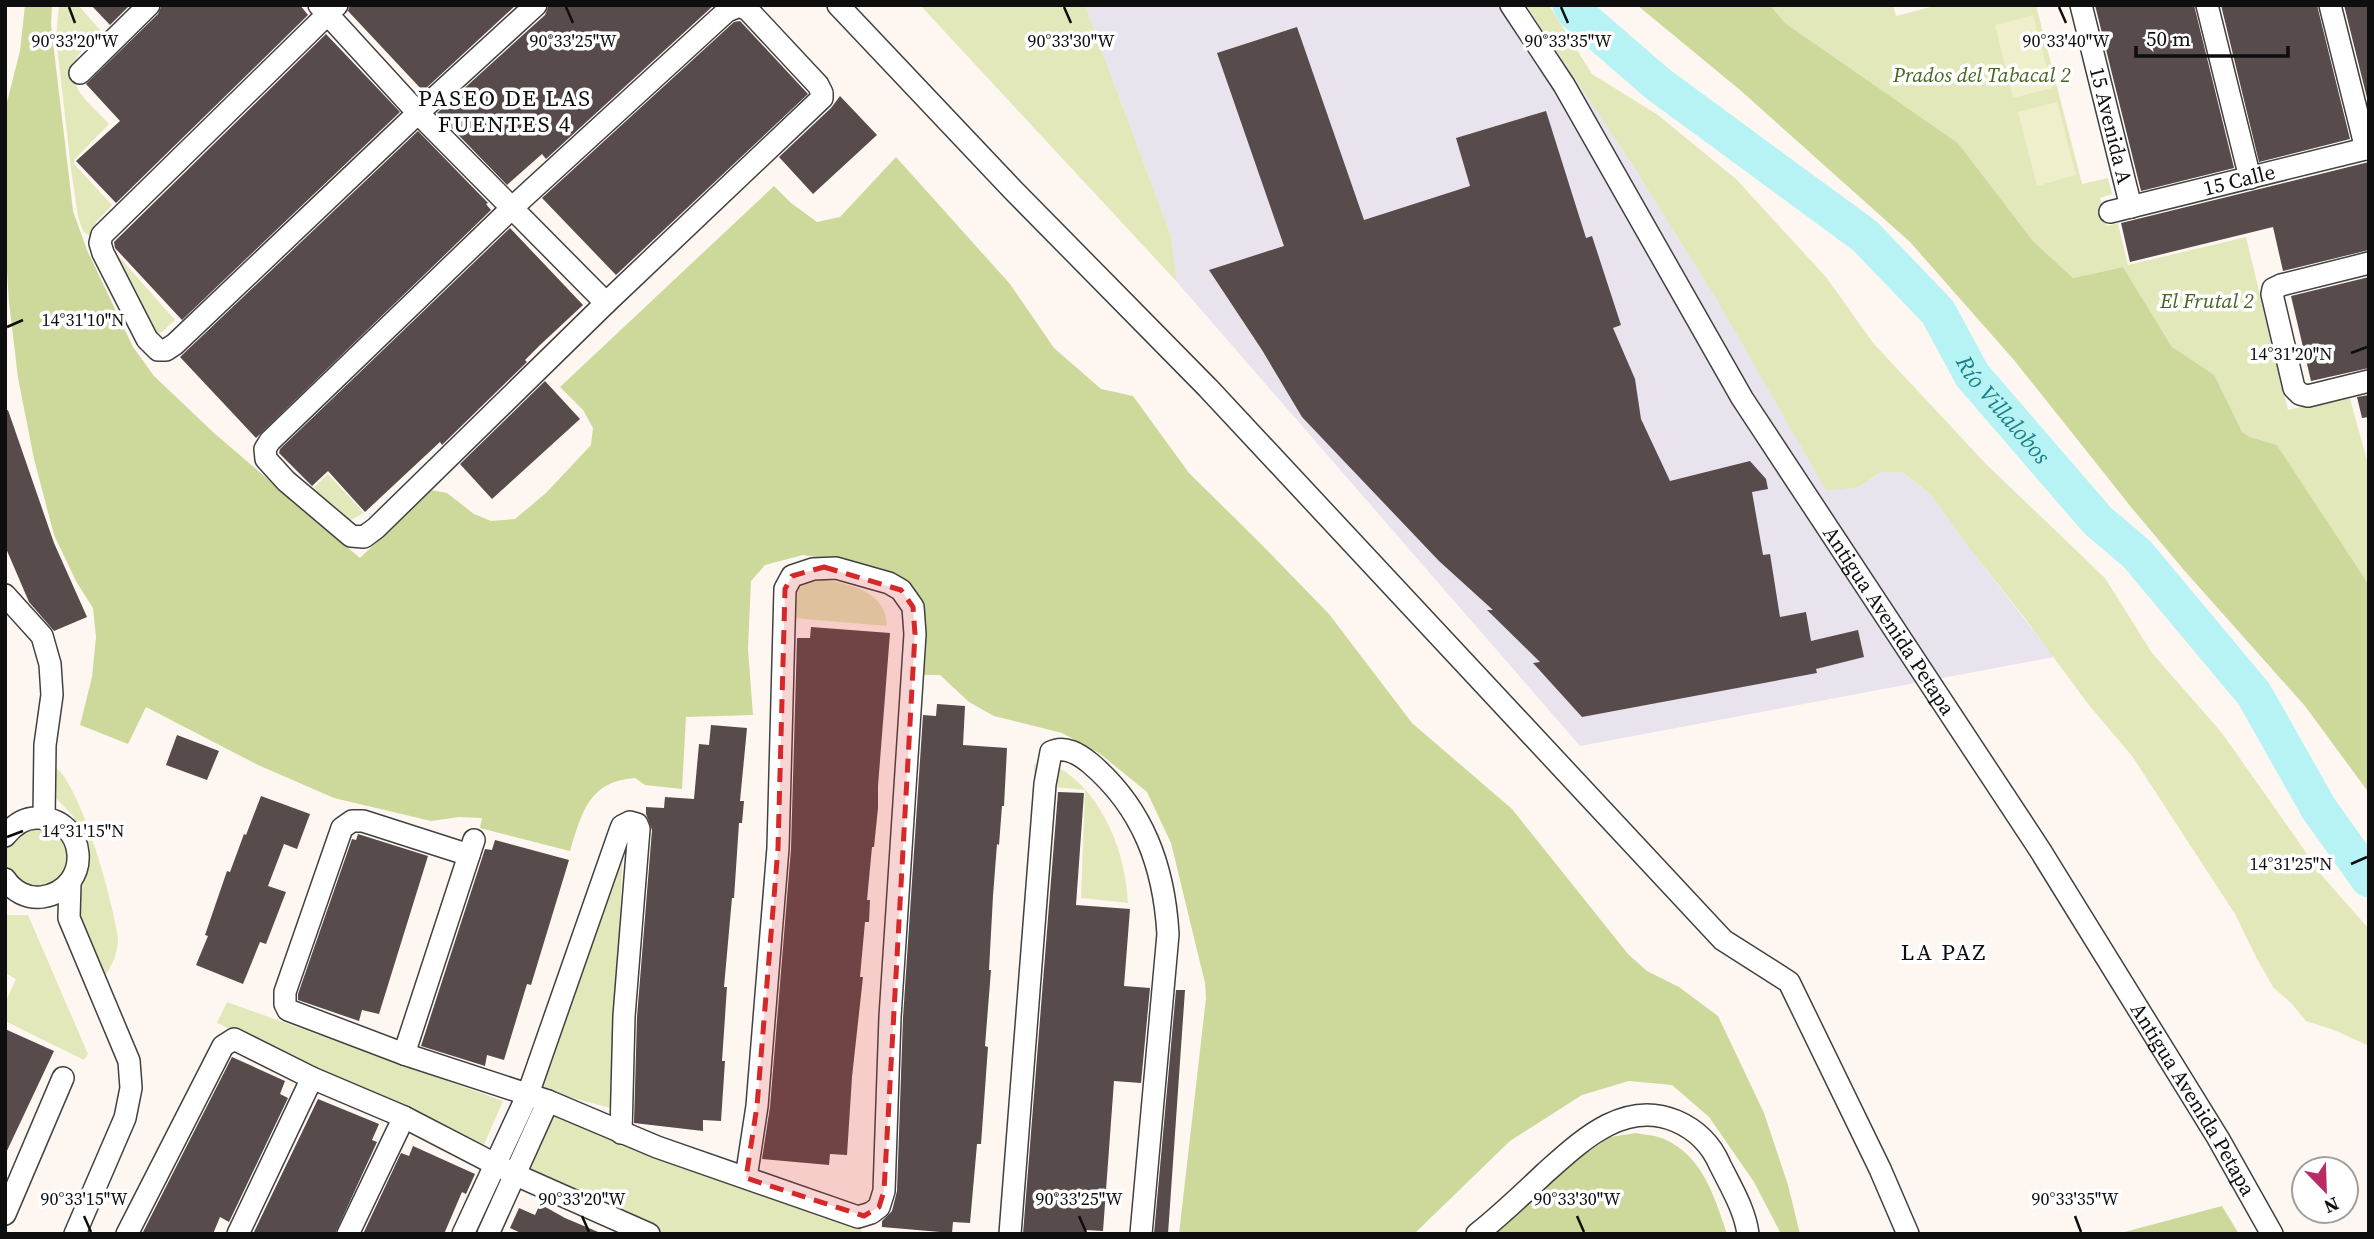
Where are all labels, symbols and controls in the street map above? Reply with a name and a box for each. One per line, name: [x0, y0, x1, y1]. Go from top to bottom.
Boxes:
scale bar: [2136, 14, 2288, 58]
text: 50 m: [2146, 24, 2191, 53]
text: 90°33'20"W: [32, 28, 119, 53]
text: 90°33'25"W: [530, 28, 617, 53]
text: 90°33'30"W: [1028, 28, 1115, 53]
text: 90°33'35"W: [1525, 28, 1612, 53]
text: 90°33'40"W: [2023, 28, 2110, 53]
park label: Prados del Tabacal 2: [1892, 60, 2071, 89]
street label: 15 Avenida A: [2083, 64, 2140, 187]
district label: PASEO DE LAS FUENTES 4: [418, 82, 592, 140]
street label: 15 Calle: [2200, 157, 2278, 202]
park label: El Frutal 2: [2159, 286, 2254, 315]
text: 14°31'10"N: [42, 307, 124, 332]
text: 14°31'20"N: [2250, 341, 2332, 366]
water label: Río Villalobos: [1948, 349, 2058, 471]
street label: Antigua Avenida Petapa: [1816, 520, 1962, 721]
text: 14°31'15"N: [42, 818, 124, 843]
text: 14°31'25"N: [2250, 851, 2332, 876]
district label: LA PAZ: [1901, 936, 1987, 968]
street label: Antigua Avenida Petapa: [2124, 997, 2263, 1201]
north arrow: [2290, 1155, 2360, 1225]
text: 90°33'15"W: [41, 1186, 128, 1211]
text: 90°33'20"W: [539, 1186, 626, 1211]
text: 90°33'25"W: [1036, 1186, 1123, 1211]
text: 90°33'30"W: [1534, 1186, 1621, 1211]
text: 90°33'35"W: [2032, 1186, 2119, 1211]
text: N: [2320, 1191, 2343, 1220]

